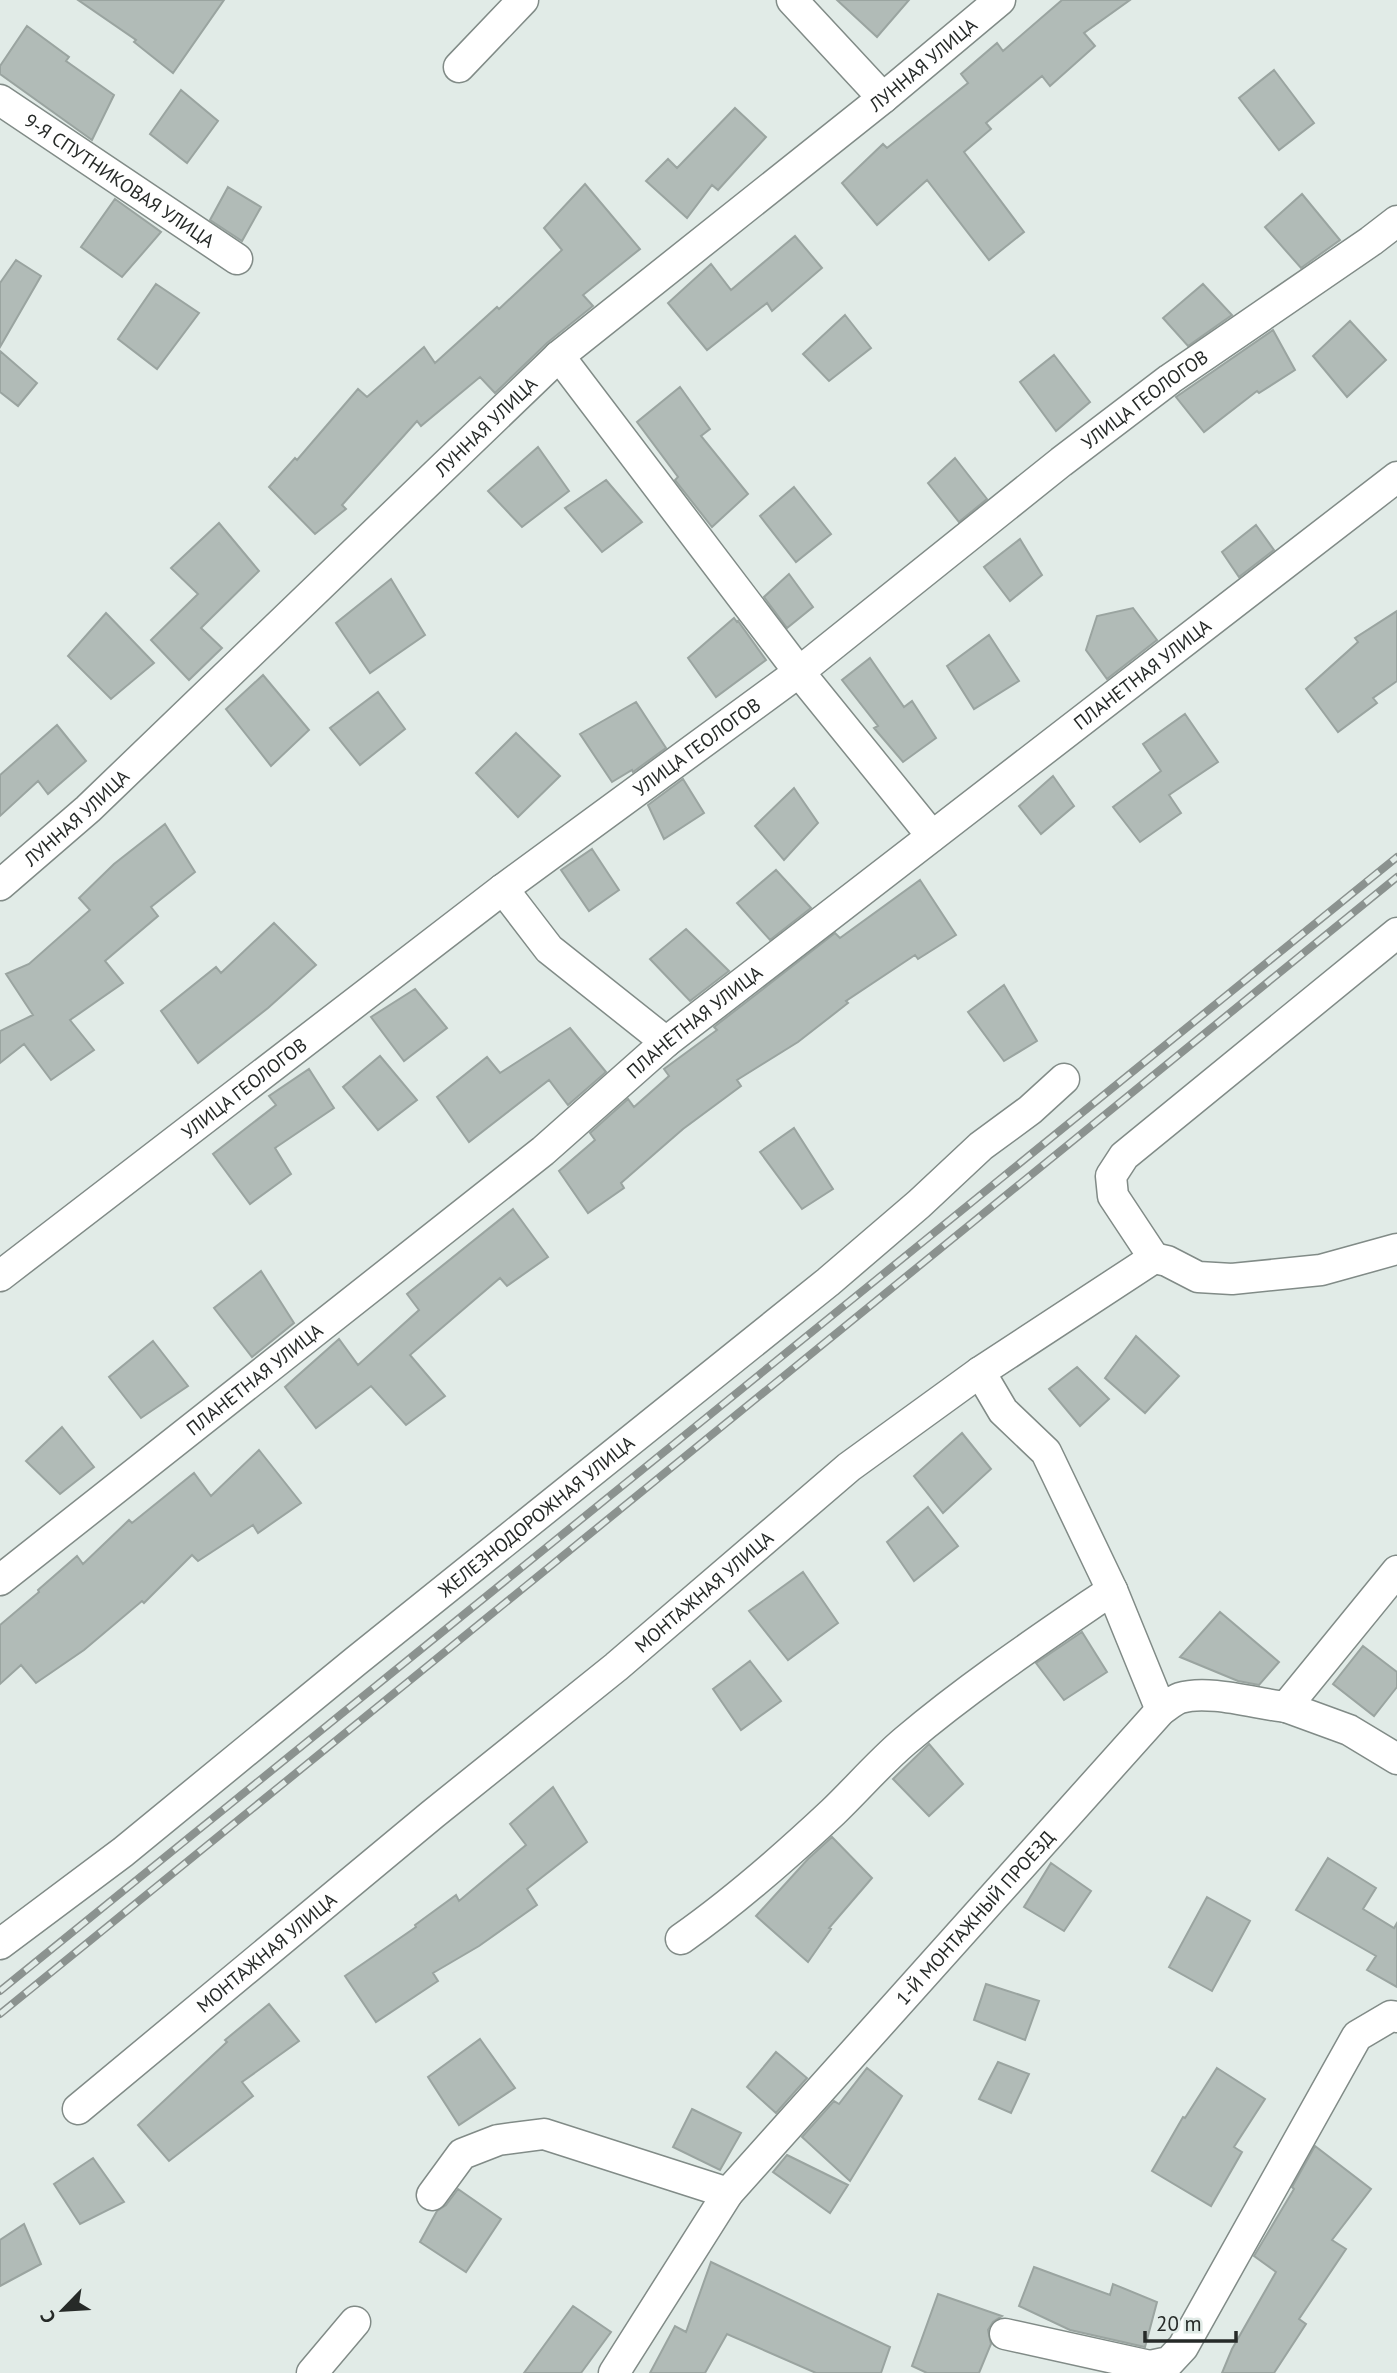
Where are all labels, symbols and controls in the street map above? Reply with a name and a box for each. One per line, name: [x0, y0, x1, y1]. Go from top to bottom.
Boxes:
street label: ЛУННАЯ УЛИЦА: [863, 13, 982, 117]
street label: 9-Я СПУТНИКОВАЯ УЛИЦА: [20, 108, 219, 253]
street label: УЛИЦА ГЕОЛОГОВ: [1077, 345, 1213, 454]
street label: ЛУННАЯ УЛИЦА: [429, 372, 542, 482]
street label: ПЛАНЕТНАЯ УЛИЦА: [1069, 613, 1216, 735]
street label: УЛИЦА ГЕОЛОГОВ: [629, 692, 765, 801]
street label: ЛУННАЯ УЛИЦА: [18, 764, 134, 872]
street label: ПЛАНЕТНАЯ УЛИЦА: [621, 960, 767, 1083]
street label: УЛИЦА ГЕОЛОГОВ: [177, 1032, 312, 1144]
street label: ПЛАНЕТНАЯ УЛИЦА: [181, 1318, 327, 1440]
street label: ЖЕЛЕЗНОДОРОЖНАЯ УЛИЦА: [433, 1430, 639, 1603]
street label: МОНТАЖНАЯ УЛИЦА: [630, 1526, 778, 1658]
street label: 1-Й МОНТАЖНЫЙ ПРОЕЗД: [890, 1825, 1060, 2010]
street label: МОНТАЖНАЯ УЛИЦА: [192, 1887, 341, 2017]
north arrow: [28, 2275, 98, 2345]
scale bar: [1145, 2300, 1236, 2344]
text: С: [34, 2307, 61, 2327]
text: 20 m: [1156, 2310, 1202, 2337]

